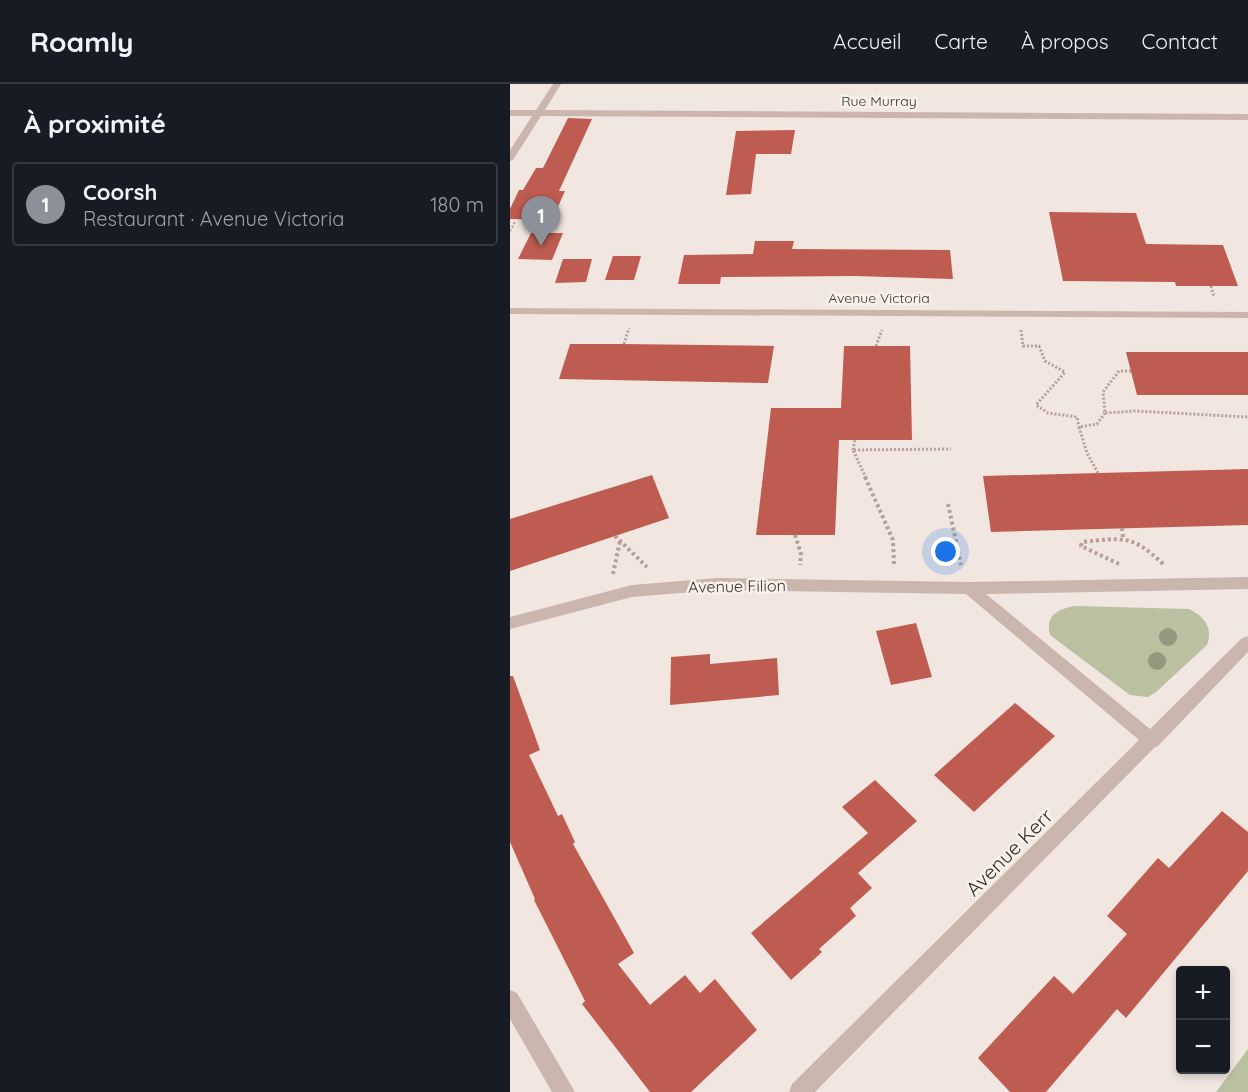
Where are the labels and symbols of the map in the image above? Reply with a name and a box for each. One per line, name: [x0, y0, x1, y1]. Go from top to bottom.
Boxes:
street label: Rue Murray: [841, 92, 917, 110]
pin: 1: [522, 196, 561, 246]
street label: Avenue Victoria: [828, 289, 930, 307]
your location: [931, 537, 960, 566]
street label: Avenue Filion: [688, 575, 786, 597]
street label: Avenue Kerr: [960, 803, 1058, 901]

